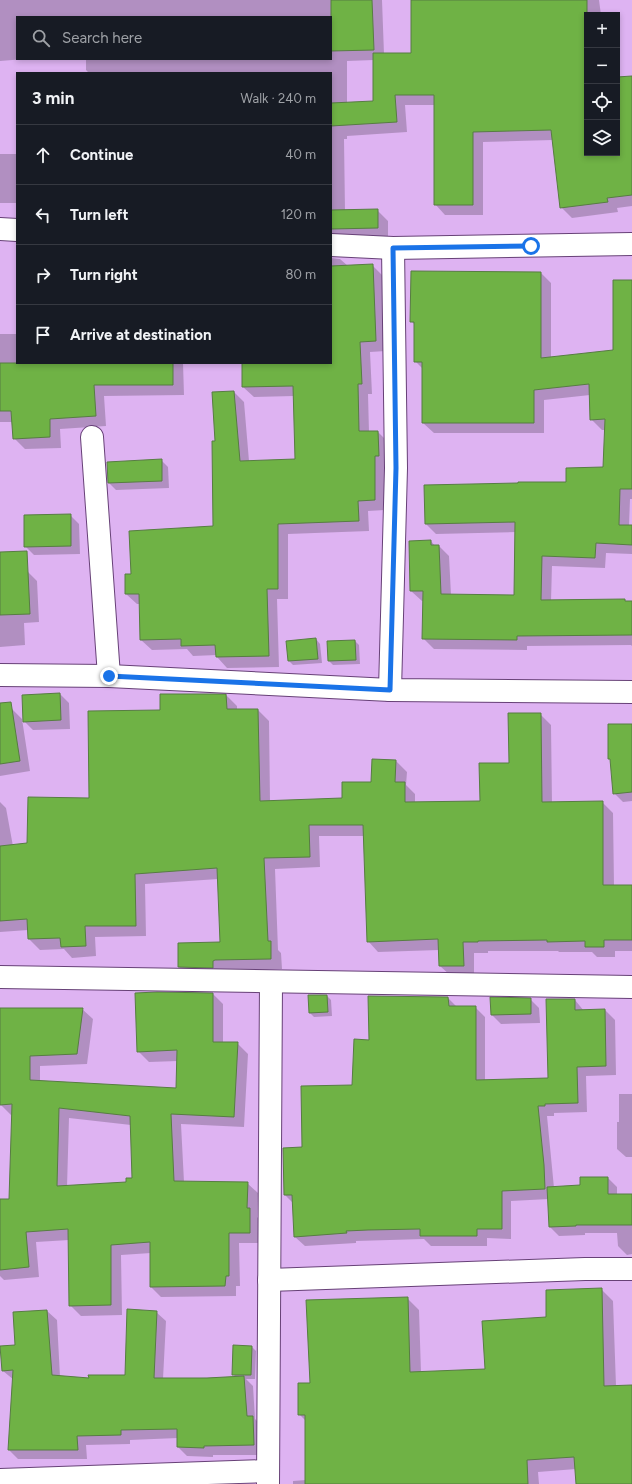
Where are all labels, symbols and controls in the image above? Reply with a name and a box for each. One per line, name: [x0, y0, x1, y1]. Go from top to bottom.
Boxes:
map controls: [584, 12, 620, 156]
button: +: [584, 12, 620, 48]
search box: [16, 16, 332, 60]
icon: search: [30, 27, 52, 49]
text: Search here: [62, 29, 142, 47]
button: −: [584, 48, 620, 84]
button: locate: [584, 84, 620, 120]
text: 3 min: [32, 88, 74, 108]
text: Walk · 240 m: [241, 91, 316, 106]
button: layers: [584, 120, 620, 156]
icon: ahead: [32, 144, 54, 166]
text: Continue: [70, 146, 133, 164]
text: 40 m: [285, 147, 316, 162]
icon: left: [32, 204, 54, 226]
text: Turn left: [70, 206, 128, 224]
text: 120 m: [281, 207, 316, 222]
route start: [522, 237, 540, 255]
icon: right: [32, 264, 54, 286]
text: Turn right: [70, 266, 138, 284]
text: 80 m: [285, 267, 316, 282]
icon: arrive: [32, 324, 54, 346]
text: Arrive at destination: [70, 326, 211, 344]
route end: [100, 667, 118, 685]

